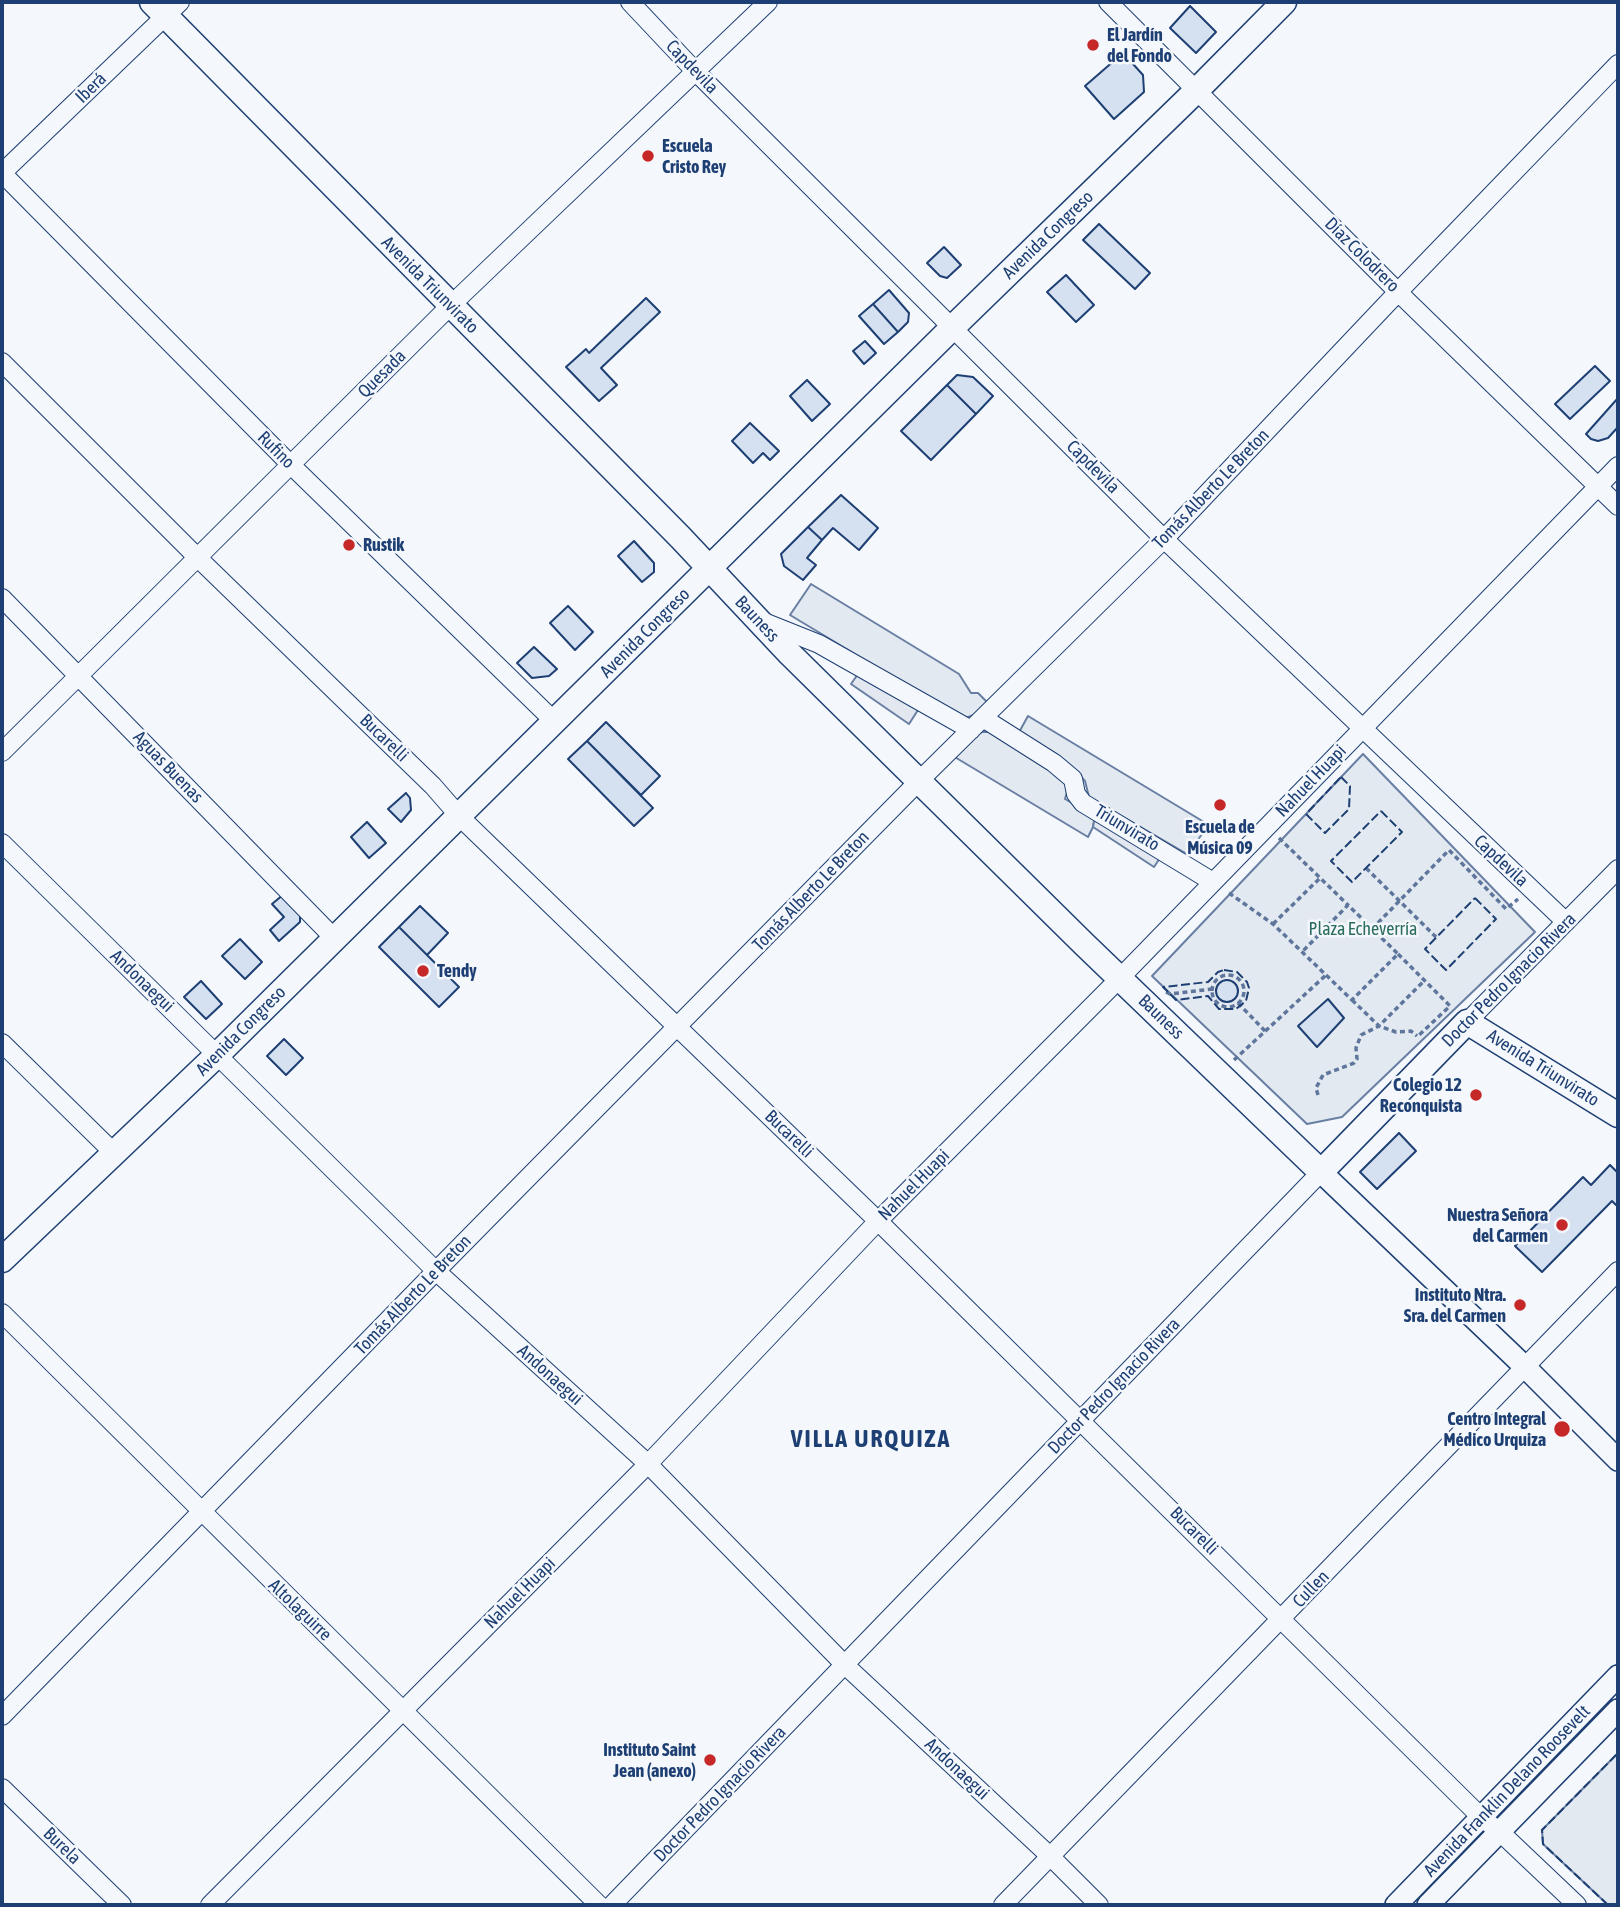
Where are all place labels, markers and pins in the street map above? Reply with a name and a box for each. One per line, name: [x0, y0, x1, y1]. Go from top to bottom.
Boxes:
place label: El Jardín del Fondo: [1107, 24, 1172, 66]
marker: El Jardín del Fondo: [1085, 37, 1101, 53]
place label: Escuela Cristo Rey: [662, 135, 726, 178]
marker: Escuela Cristo Rey: [640, 148, 656, 164]
place label: Rustik: [363, 534, 404, 556]
marker: Rustik: [341, 537, 357, 553]
marker: Escuela de Música 09: [1212, 797, 1228, 813]
place label: Escuela de Música 09: [1185, 816, 1255, 858]
place label: Tendy: [437, 960, 477, 982]
marker: Tendy: [415, 963, 431, 979]
place label: Colegio 12 Reconquista: [1380, 1074, 1462, 1116]
marker: Colegio 12 Reconquista: [1468, 1087, 1484, 1103]
place label: Nuestra Señora del Carmen: [1447, 1204, 1548, 1246]
marker: Nuestra Señora del Carmen: [1554, 1217, 1570, 1233]
place label: Instituto Ntra. Sra. del Carmen: [1404, 1284, 1506, 1326]
marker: Instituto Ntra. Sra. del Carmen: [1512, 1297, 1528, 1313]
place label: Centro Integral Médico Urquiza: [1443, 1408, 1546, 1450]
marker: Centro Integral Médico Urquiza: [1552, 1419, 1572, 1439]
place label: Instituto Saint Jean (anexo): [603, 1739, 696, 1782]
marker: Instituto Saint Jean (anexo): [702, 1752, 718, 1768]

